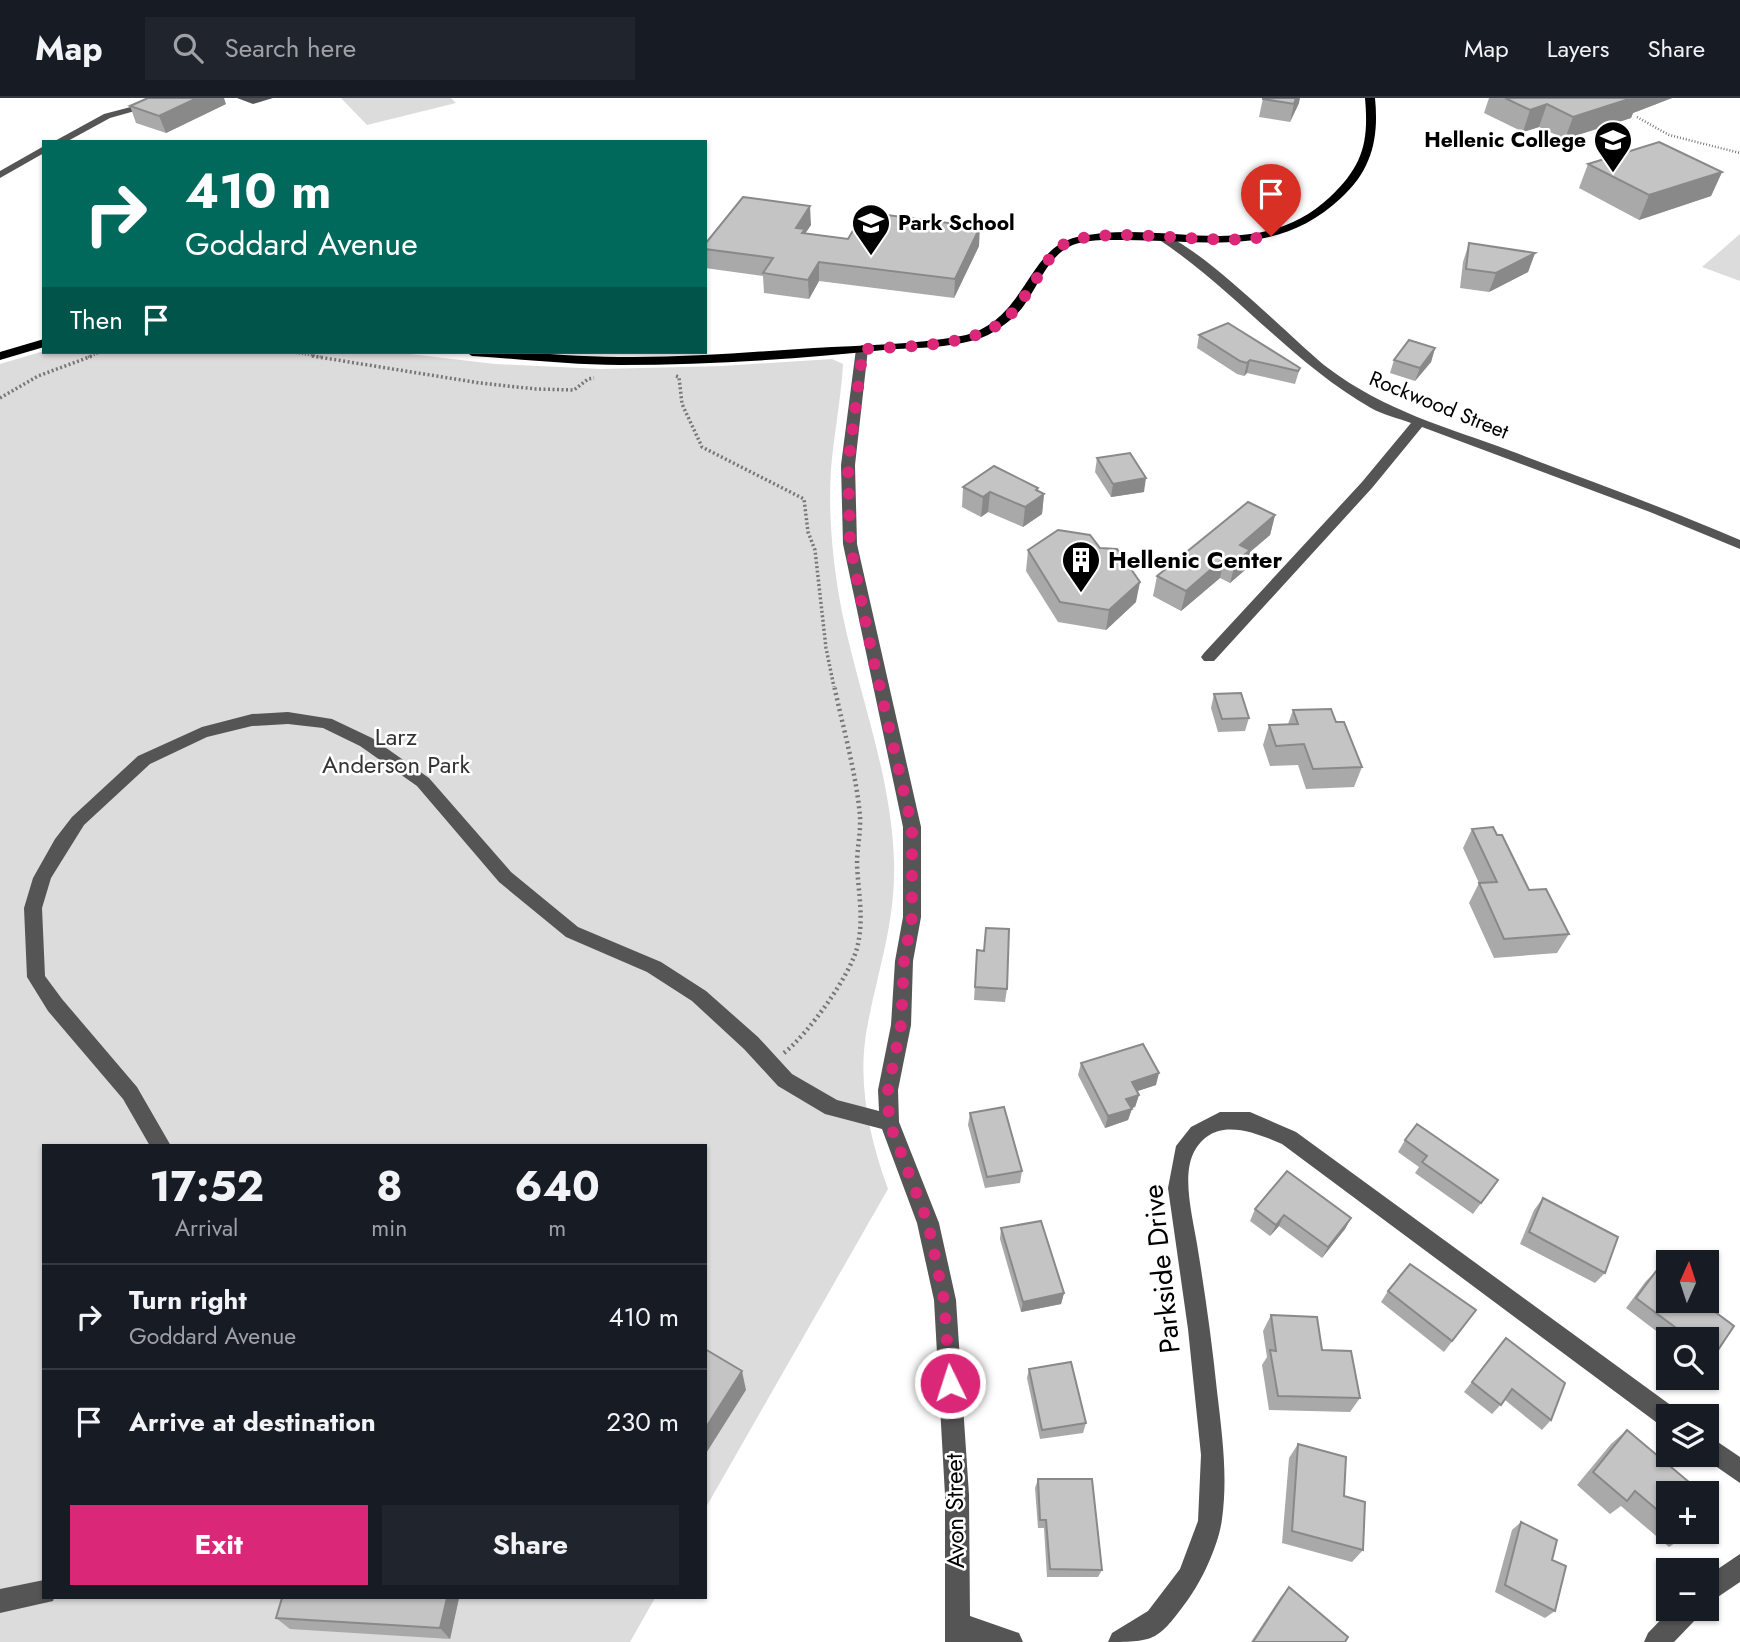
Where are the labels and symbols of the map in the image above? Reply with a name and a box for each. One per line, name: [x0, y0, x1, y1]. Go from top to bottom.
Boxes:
school or university icon: Hellenic College: [1592, 119, 1634, 174]
place label: Hellenic College: [1424, 125, 1586, 155]
pin: [1241, 164, 1301, 236]
school or university icon: Park School: [850, 202, 892, 257]
place label: Park School: [898, 208, 1015, 238]
street label: Rockwood Street: [1365, 363, 1513, 447]
building icon: Hellenic Center: [1060, 539, 1102, 594]
place label: Hellenic Center: [1108, 542, 1283, 577]
park label: Larz Anderson Park: [322, 719, 470, 782]
street label: Parkside Drive: [1132, 1183, 1191, 1355]
north arrow: [1656, 1250, 1718, 1312]
position arrow: [913, 1346, 987, 1420]
street label: Avon Street: [936, 1453, 973, 1569]

